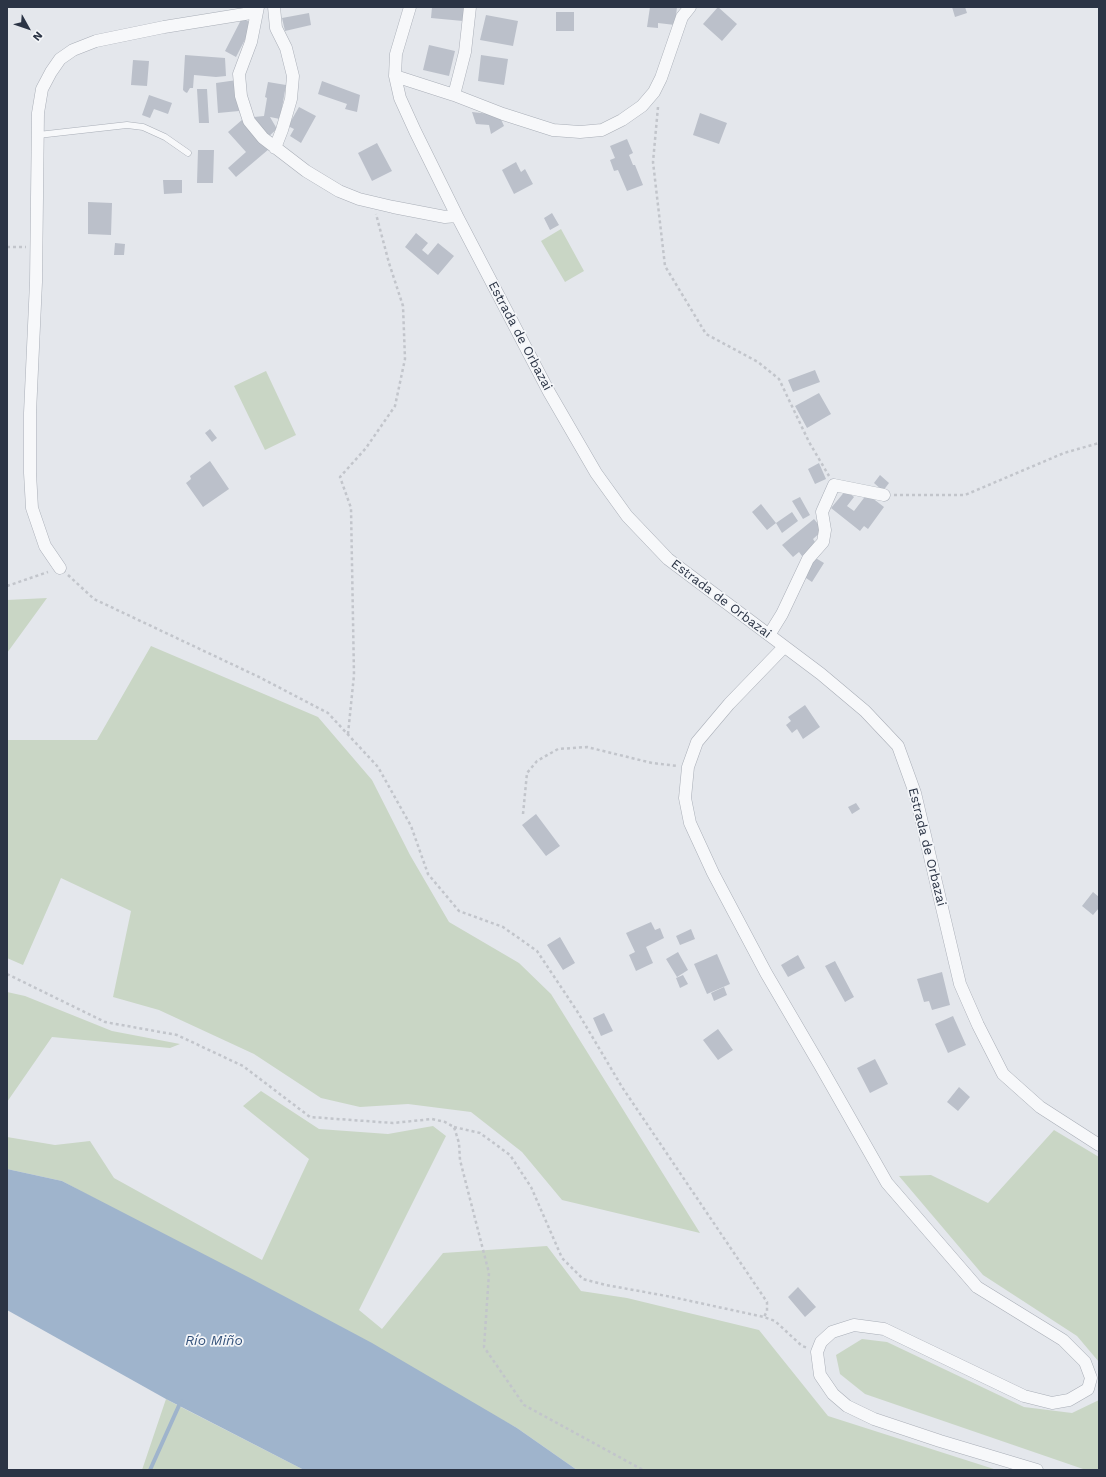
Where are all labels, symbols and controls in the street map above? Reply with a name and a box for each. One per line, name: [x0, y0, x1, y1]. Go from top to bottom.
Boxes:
north arrow: [8, 8, 48, 48]
text: N: [30, 29, 45, 43]
street label: Estrada de Orbazai: [485, 279, 555, 393]
street label: Estrada de Orbazai: [668, 556, 774, 642]
street label: Estrada de Orbazai: [905, 786, 949, 908]
water label: Río Miño: [185, 1333, 243, 1349]

